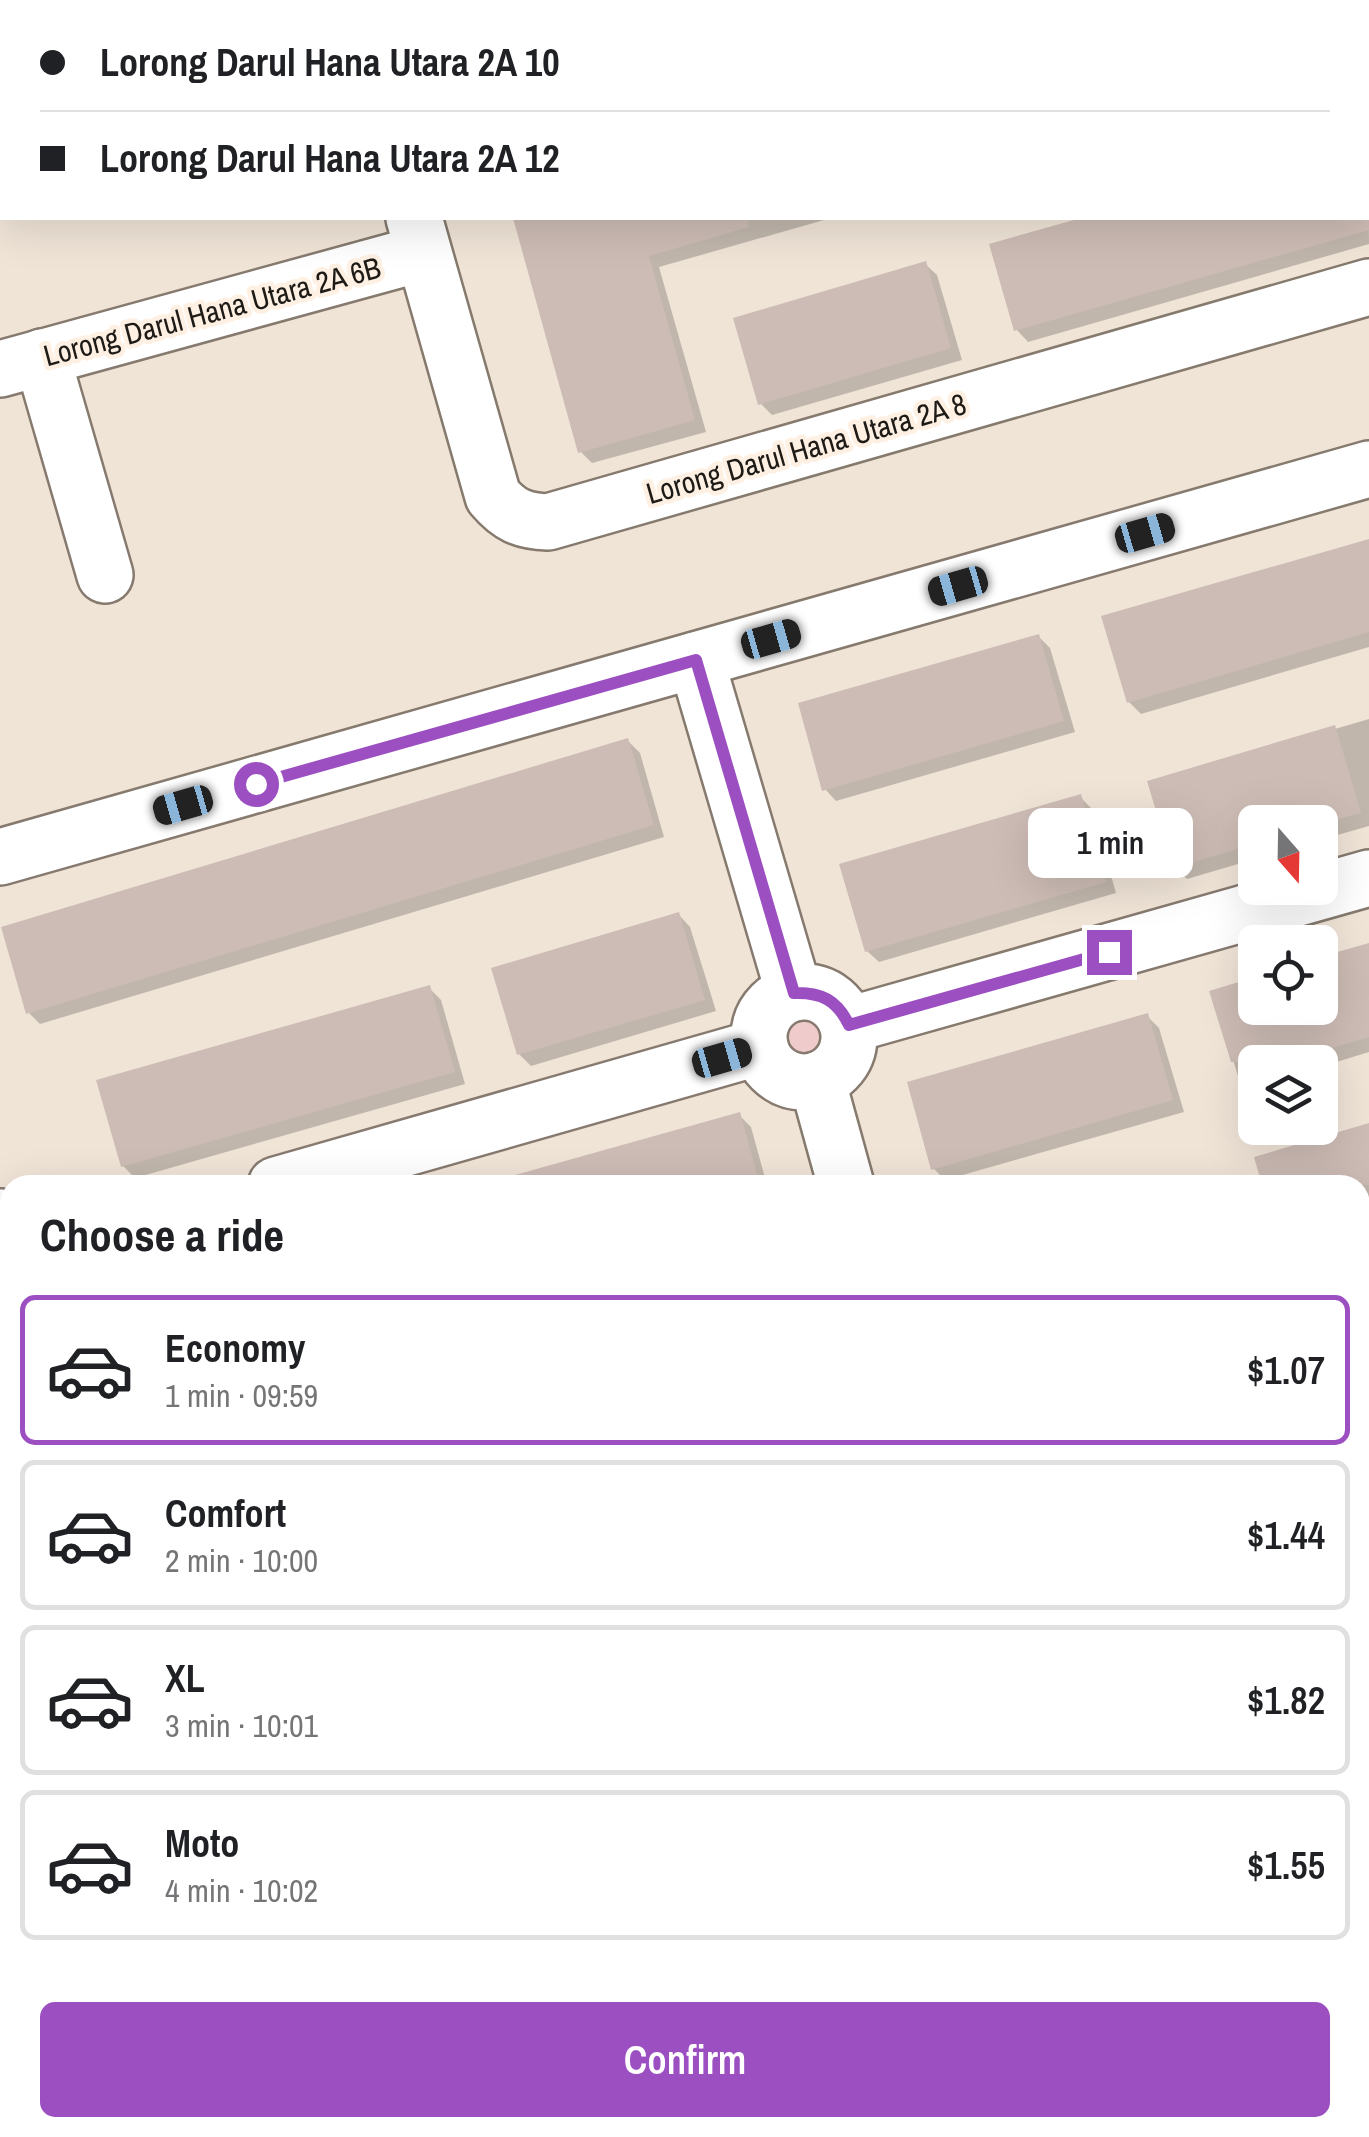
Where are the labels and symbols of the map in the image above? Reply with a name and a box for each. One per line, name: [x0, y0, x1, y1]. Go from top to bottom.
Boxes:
street label: Lorong Darul Hana Utara 2A 6B: [39, 247, 385, 375]
street label: Lorong Darul Hana Utara 2A 8: [641, 383, 971, 513]
car: [1112, 510, 1178, 556]
car: [925, 563, 991, 609]
car: [738, 616, 804, 662]
route start: [234, 762, 279, 807]
car: [150, 782, 216, 828]
north arrow: [1238, 805, 1338, 905]
callout: 1 min: [1026, 807, 1192, 877]
route end: [1087, 930, 1132, 975]
car: [689, 1035, 755, 1081]

